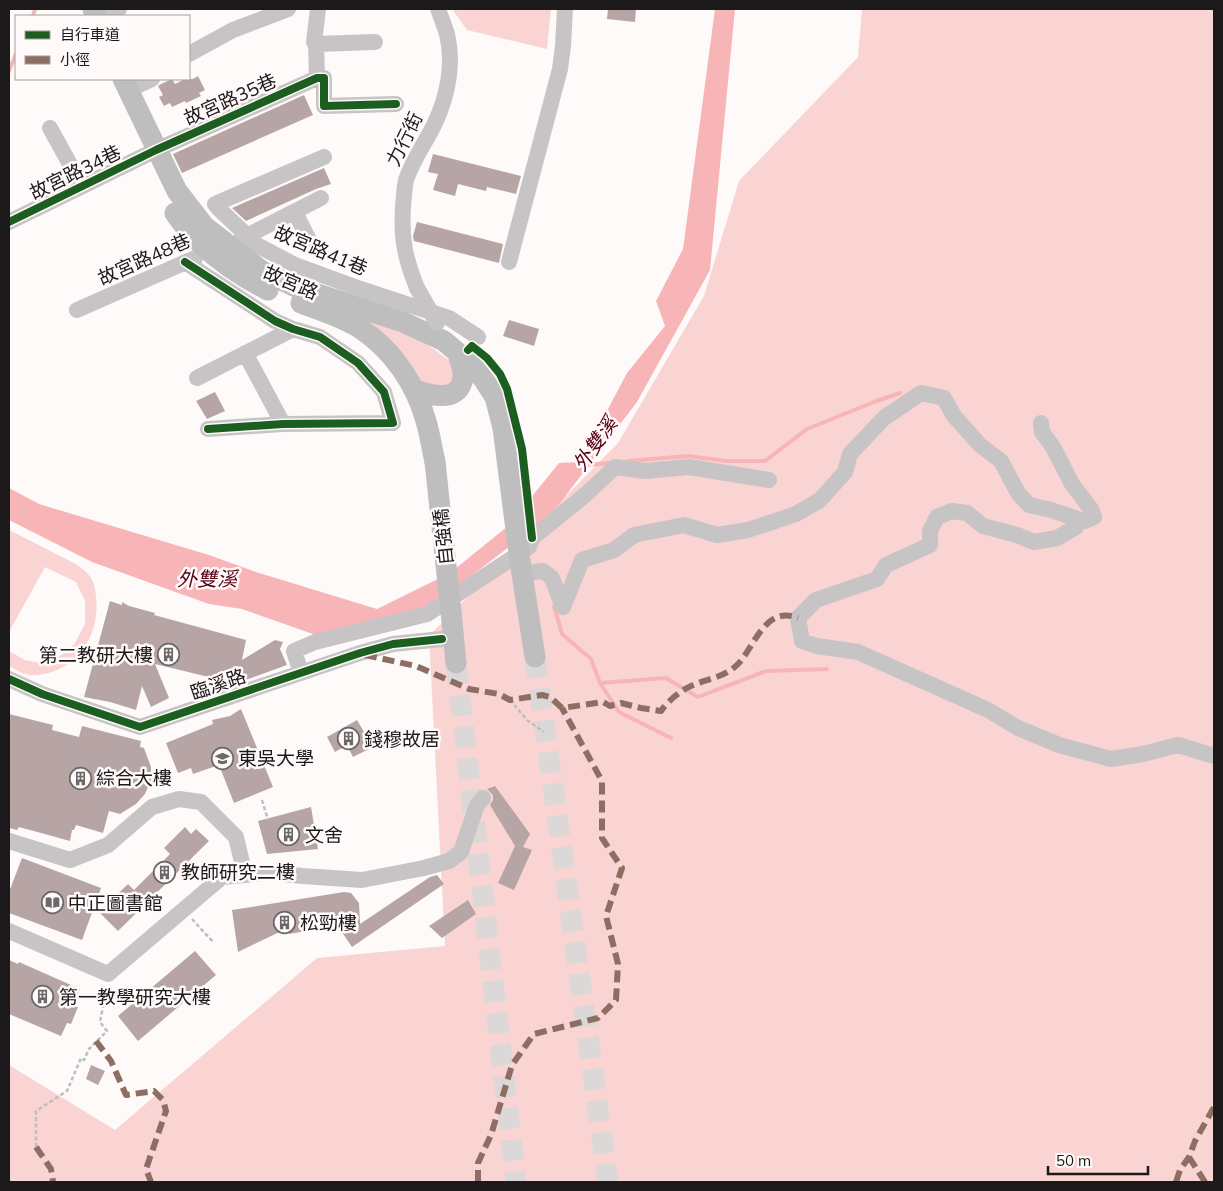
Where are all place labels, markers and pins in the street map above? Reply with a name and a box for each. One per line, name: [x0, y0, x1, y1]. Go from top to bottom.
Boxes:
place label: 第二教研大樓: [39, 643, 153, 667]
building icon: 第二教研大樓: [157, 643, 181, 667]
building icon: 錢穆故居: [336, 727, 360, 751]
place label: 錢穆故居: [364, 727, 440, 751]
school or university icon: 東吳大學: [210, 746, 234, 770]
place label: 東吳大學: [238, 746, 314, 770]
building icon: 綜合大樓: [68, 766, 92, 790]
place label: 綜合大樓: [96, 766, 172, 790]
building icon: 文舍: [277, 823, 301, 847]
place label: 文舍: [305, 823, 343, 847]
building icon: 教師研究二樓: [153, 860, 177, 884]
place label: 教師研究二樓: [181, 860, 295, 884]
library icon: 中正圖書館: [40, 891, 64, 915]
place label: 中正圖書館: [68, 891, 163, 915]
building icon: 松勁樓: [272, 911, 296, 935]
place label: 松勁樓: [300, 911, 357, 935]
building icon: 第一教學研究大樓: [31, 985, 55, 1009]
place label: 第一教學研究大樓: [59, 985, 211, 1009]

